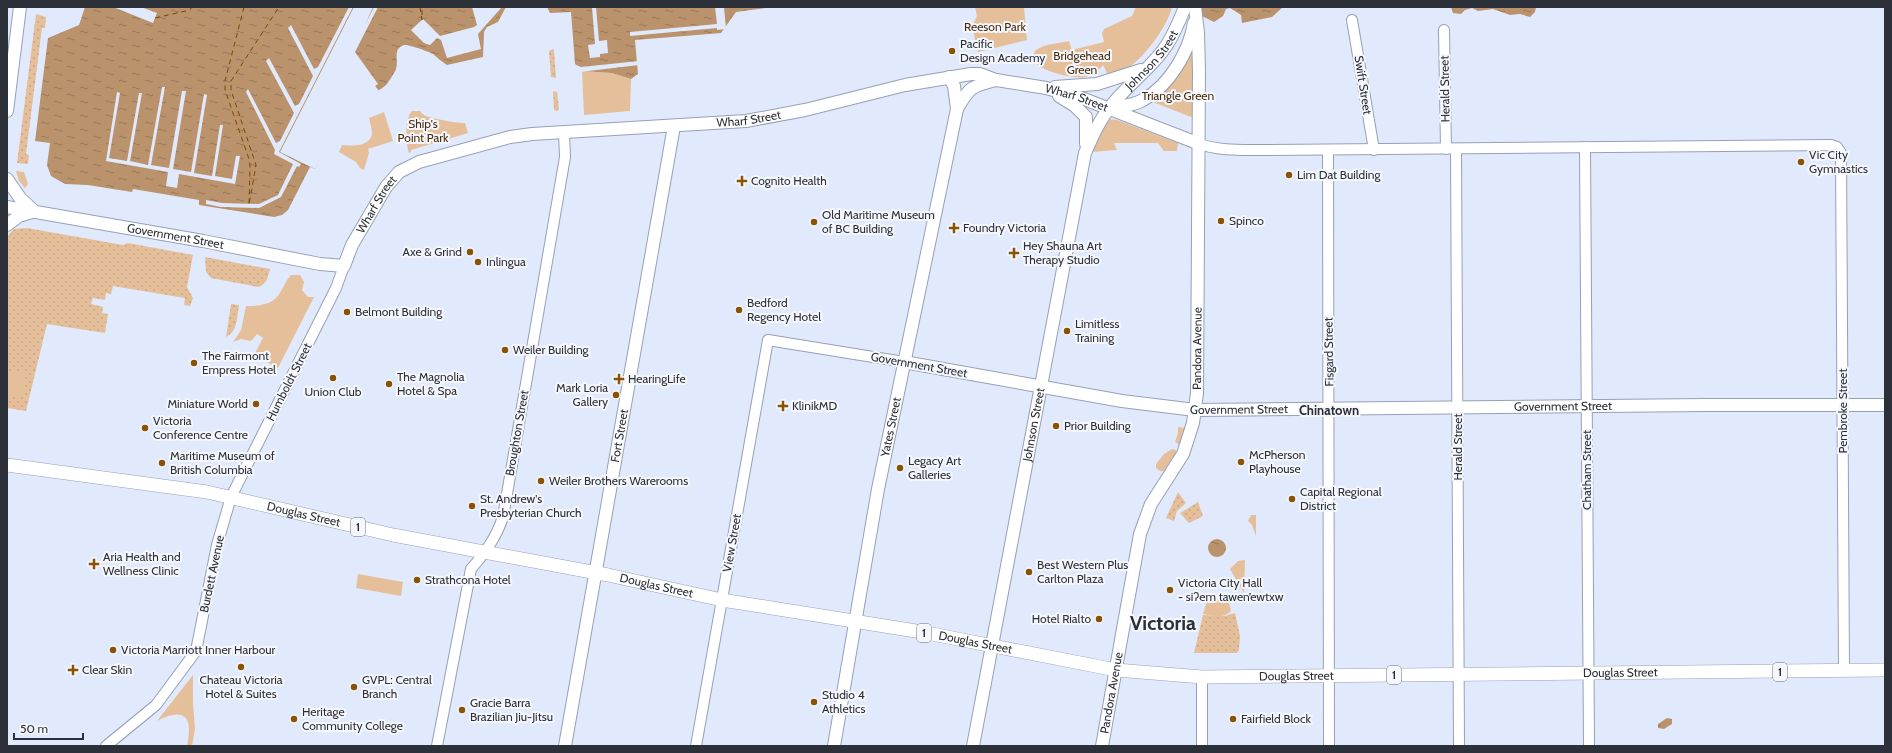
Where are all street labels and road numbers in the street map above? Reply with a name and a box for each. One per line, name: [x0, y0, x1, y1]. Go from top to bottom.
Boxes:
street label: Johnson Street: [1121, 27, 1181, 94]
street label: Swift Street: [1351, 54, 1376, 116]
street label: Herald Street: [1436, 55, 1453, 123]
street label: Wharf Street: [1044, 80, 1110, 115]
street label: Wharf Street: [716, 107, 782, 130]
street label: Wharf Street: [353, 172, 400, 236]
street label: Government Street: [126, 220, 225, 252]
street label: Pandora Avenue: [1189, 307, 1205, 390]
street label: Fisgard Street: [1320, 317, 1337, 387]
street label: Humboldt Street: [262, 340, 315, 423]
street label: Government Street: [870, 349, 969, 380]
street label: Pembroke Street: [1835, 368, 1850, 454]
street label: Johnson Street: [1019, 387, 1047, 464]
street label: Broughton Street: [502, 389, 531, 477]
street label: Yates Street: [877, 396, 904, 459]
street label: Government Street: [1514, 398, 1612, 414]
street label: Government Street: [1189, 401, 1288, 417]
street label: Fort Street: [607, 408, 631, 463]
street label: Herald Street: [1450, 414, 1465, 480]
street label: Chatham Street: [1579, 430, 1594, 510]
street label: Douglas Street: [266, 498, 342, 530]
street label: View Street: [719, 513, 744, 573]
road number: 1: [351, 518, 365, 536]
street label: Burdett Avenue: [196, 534, 227, 614]
street label: Douglas Street: [618, 570, 695, 600]
road number: 1: [917, 624, 931, 642]
street label: Douglas Street: [937, 627, 1014, 656]
street label: Pandora Avenue: [1096, 651, 1126, 735]
road number: 1: [1773, 663, 1787, 681]
street label: Douglas Street: [1583, 664, 1658, 680]
road number: 1: [1387, 666, 1401, 684]
street label: Douglas Street: [1259, 668, 1334, 683]

